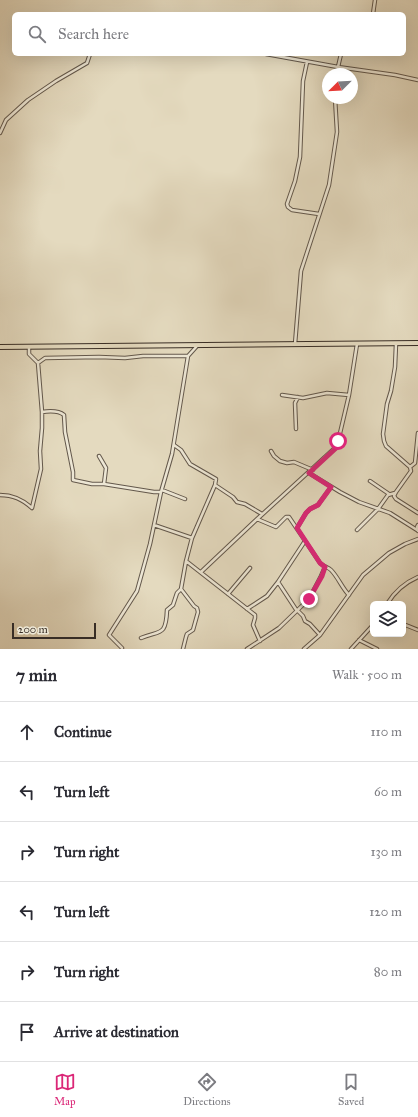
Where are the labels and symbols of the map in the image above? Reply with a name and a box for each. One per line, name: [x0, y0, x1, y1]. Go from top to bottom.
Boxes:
north arrow: [322, 68, 358, 104]
route start: [329, 432, 347, 450]
route end: [300, 590, 318, 608]
scale bar: [12, 621, 96, 640]

